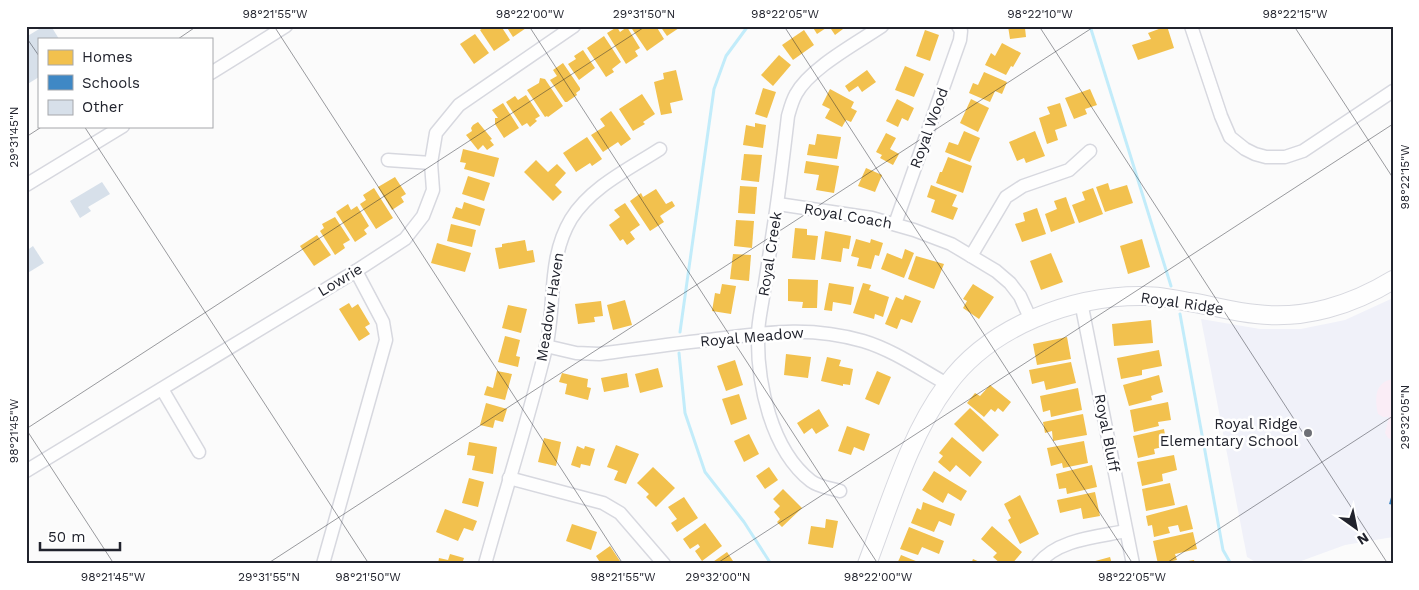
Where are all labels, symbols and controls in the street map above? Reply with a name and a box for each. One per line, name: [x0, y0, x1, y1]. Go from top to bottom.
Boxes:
text: 98°21'55"W: [242, 7, 308, 21]
text: 98°22'00"W: [496, 7, 565, 21]
text: 29°31'50"N: [613, 7, 675, 21]
text: 98°22'05"W: [751, 7, 819, 21]
text: 98°22'10"W: [1007, 7, 1073, 21]
text: 98°22'15"W: [1262, 7, 1328, 21]
legend: [38, 38, 212, 128]
text: Homes: [82, 48, 133, 66]
text: Schools: [82, 74, 140, 92]
street label: Royal Wood: [906, 85, 952, 171]
text: Other: [82, 98, 124, 116]
text: 29°31'45"N: [7, 106, 21, 168]
text: 98°22'15"W: [1398, 144, 1412, 210]
street label: Royal Coach: [803, 199, 893, 233]
street label: Royal Creek: [754, 210, 786, 298]
street label: Meadow Haven: [532, 251, 568, 363]
street label: Lowrie: [314, 260, 366, 300]
street label: Royal Ridge: [1139, 288, 1225, 318]
street label: Royal Meadow: [699, 323, 805, 351]
text: 29°32'05"N: [1398, 385, 1412, 449]
street label: Royal Bluff: [1091, 392, 1123, 474]
text: 98°21'45"W: [7, 398, 21, 463]
place label: Royal Ridge Elementary School: [1160, 415, 1298, 450]
marker: Royal Ridge Elementary School: [1302, 427, 1314, 439]
north arrow: [1332, 502, 1382, 552]
scale bar: [40, 520, 120, 552]
text: 50 m: [48, 528, 85, 546]
text: N: [1354, 529, 1372, 548]
text: 98°21'45"W: [81, 570, 146, 584]
text: 29°31'55"N: [238, 570, 300, 584]
text: 98°21'50"W: [335, 570, 401, 584]
text: 98°21'55"W: [590, 570, 656, 584]
text: 29°32'00"N: [685, 570, 751, 584]
text: 98°22'00"W: [844, 570, 913, 584]
text: 98°22'05"W: [1098, 570, 1166, 584]

